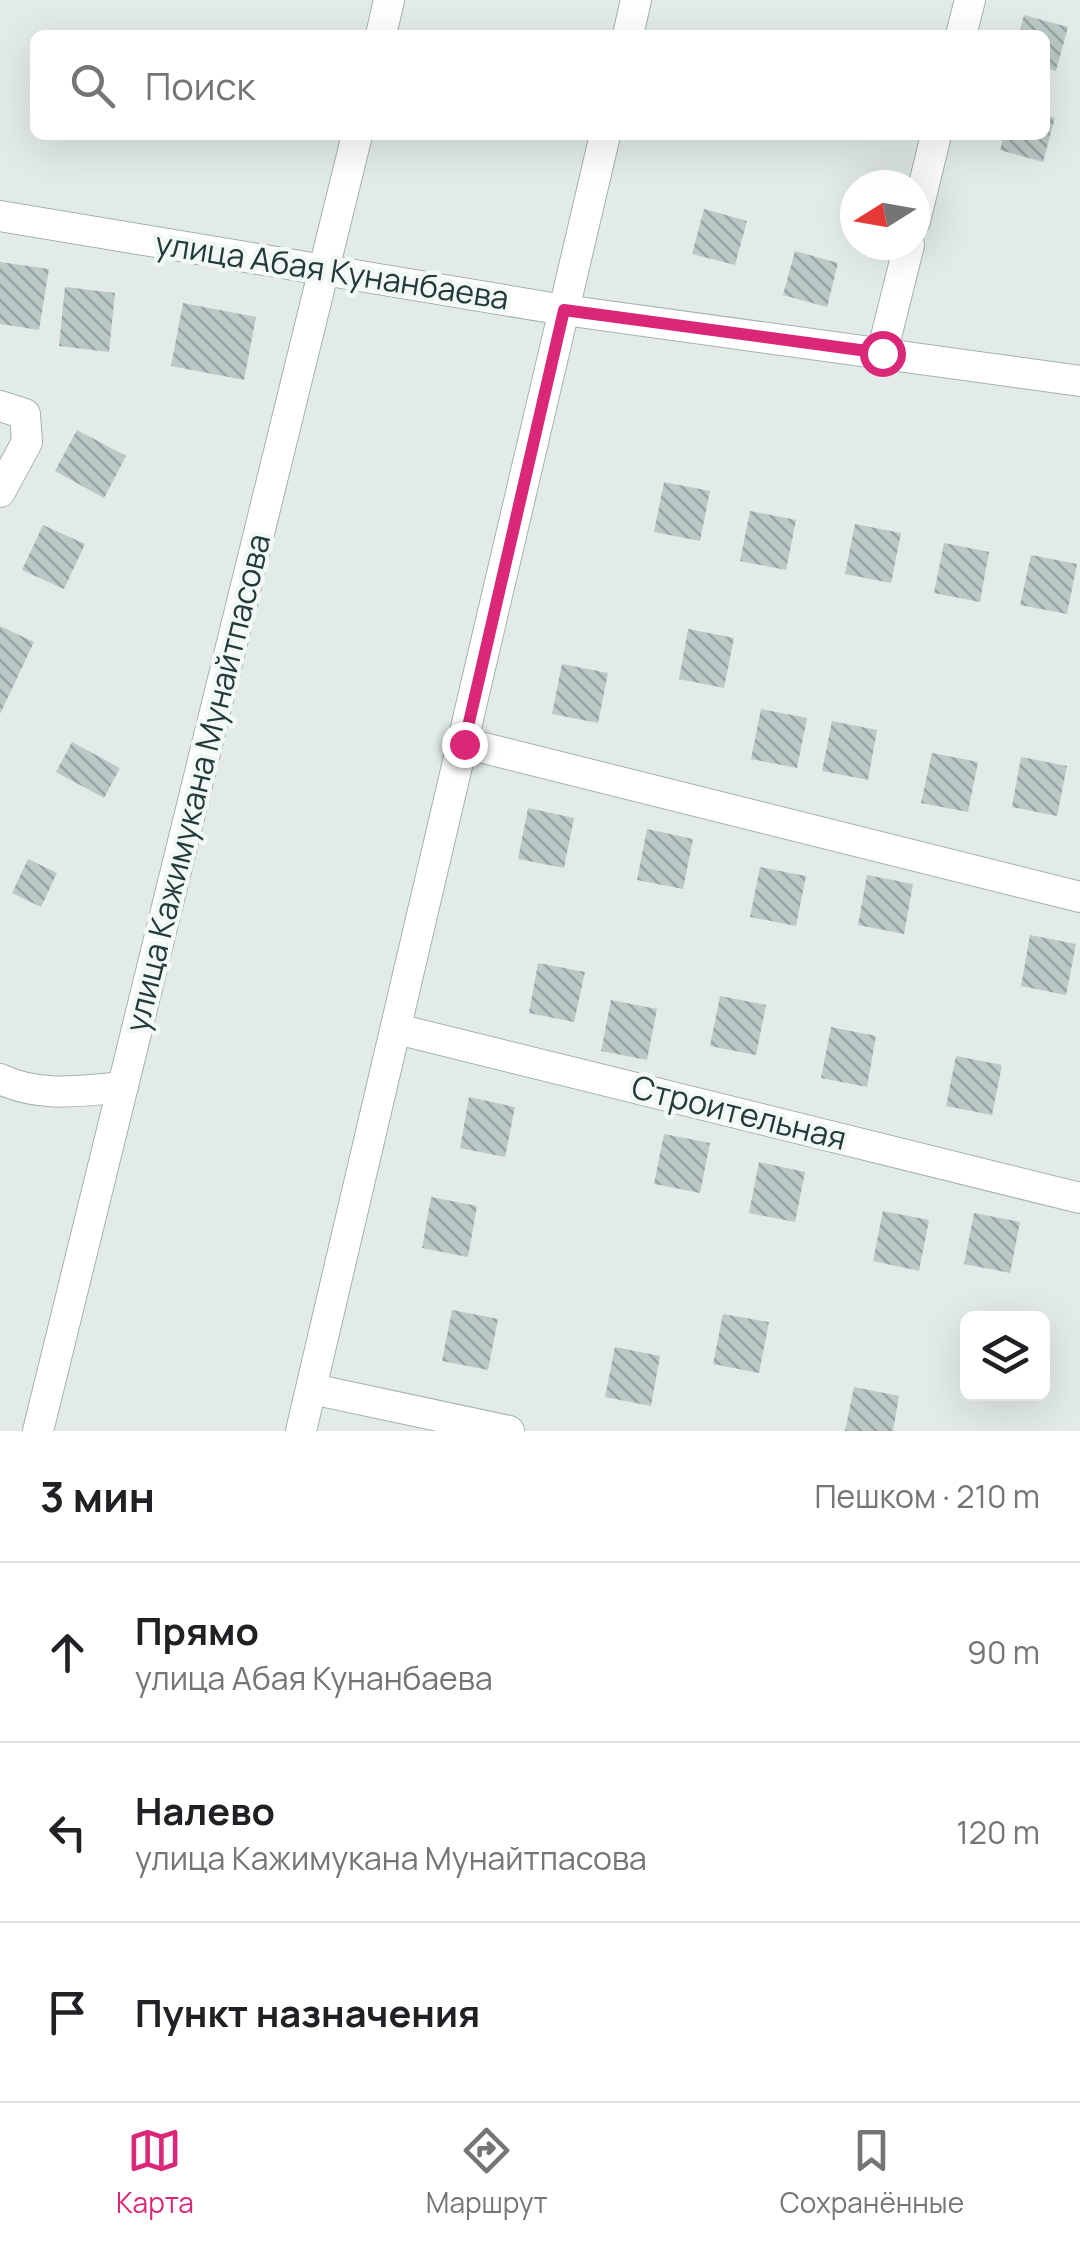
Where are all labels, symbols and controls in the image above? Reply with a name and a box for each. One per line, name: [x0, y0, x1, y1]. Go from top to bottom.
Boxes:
search box: [30, 30, 1050, 140]
icon: search: [65, 58, 120, 113]
text: Поиск: [145, 59, 255, 111]
north arrow: [840, 170, 930, 260]
street label: улица Абая Кунанбаева: [152, 220, 512, 320]
route start: [860, 331, 906, 377]
street label: улица Кажимукана Мунайтпасова: [114, 529, 280, 1036]
route end: [442, 722, 488, 768]
street label: Строительная: [627, 1064, 851, 1160]
map controls: [960, 1311, 1050, 1401]
button: layers: [960, 1311, 1050, 1401]
text: 3 мин: [40, 1467, 155, 1525]
text: Пешком · 210 m: [814, 1474, 1040, 1518]
text: Прямо: [135, 1604, 259, 1656]
icon: ahead: [40, 1625, 95, 1680]
text: 90 m: [967, 1630, 1040, 1674]
text: улица Абая Кунанбаева: [135, 1656, 493, 1700]
text: Налево: [135, 1784, 275, 1836]
icon: left: [40, 1805, 95, 1860]
text: 120 m: [956, 1810, 1040, 1854]
text: улица Кажимукана Мунайтпасова: [135, 1836, 647, 1880]
icon: arrive: [40, 1985, 95, 2040]
text: Пункт назначения: [135, 1986, 480, 2038]
tab: Карта: [116, 2123, 194, 2221]
tab: Маршрут: [426, 2123, 548, 2221]
tab: Сохранённые: [780, 2123, 964, 2221]

